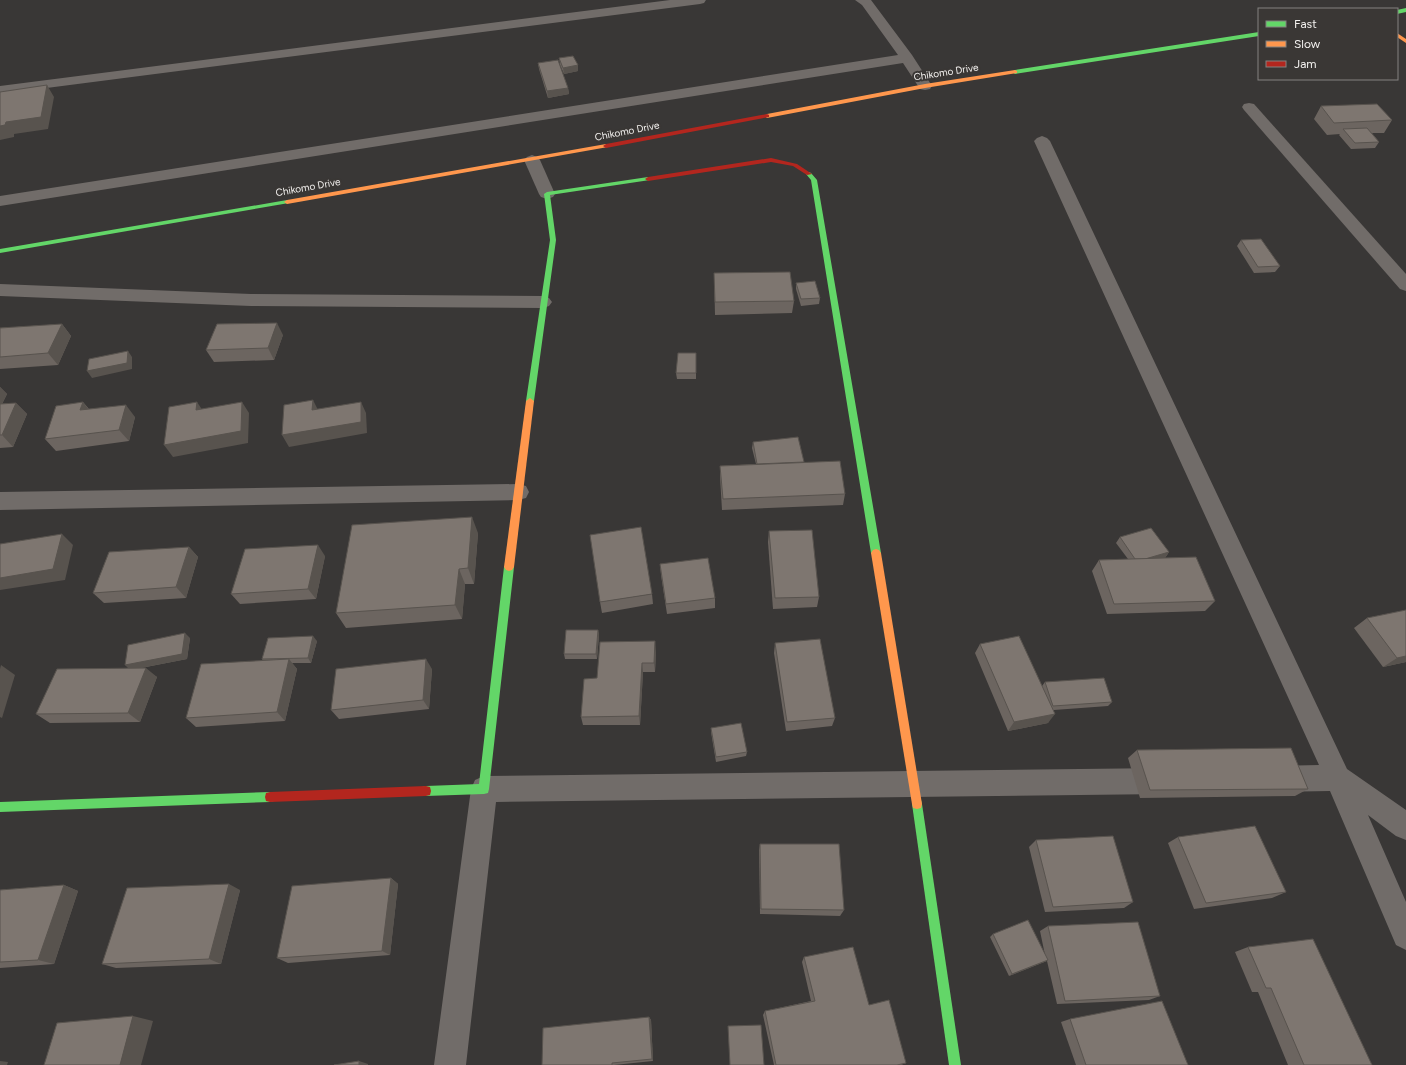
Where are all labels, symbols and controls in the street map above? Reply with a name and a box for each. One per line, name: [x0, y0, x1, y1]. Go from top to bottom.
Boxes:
legend: [1258, 8, 1398, 80]
text: Fast: [1294, 17, 1317, 31]
text: Slow: [1294, 37, 1321, 51]
text: Jam: [1294, 57, 1317, 71]
street label: Chikomo Drive: [913, 60, 980, 84]
street label: Chikomo Drive: [594, 118, 661, 144]
street label: Chikomo Drive: [275, 175, 342, 199]

